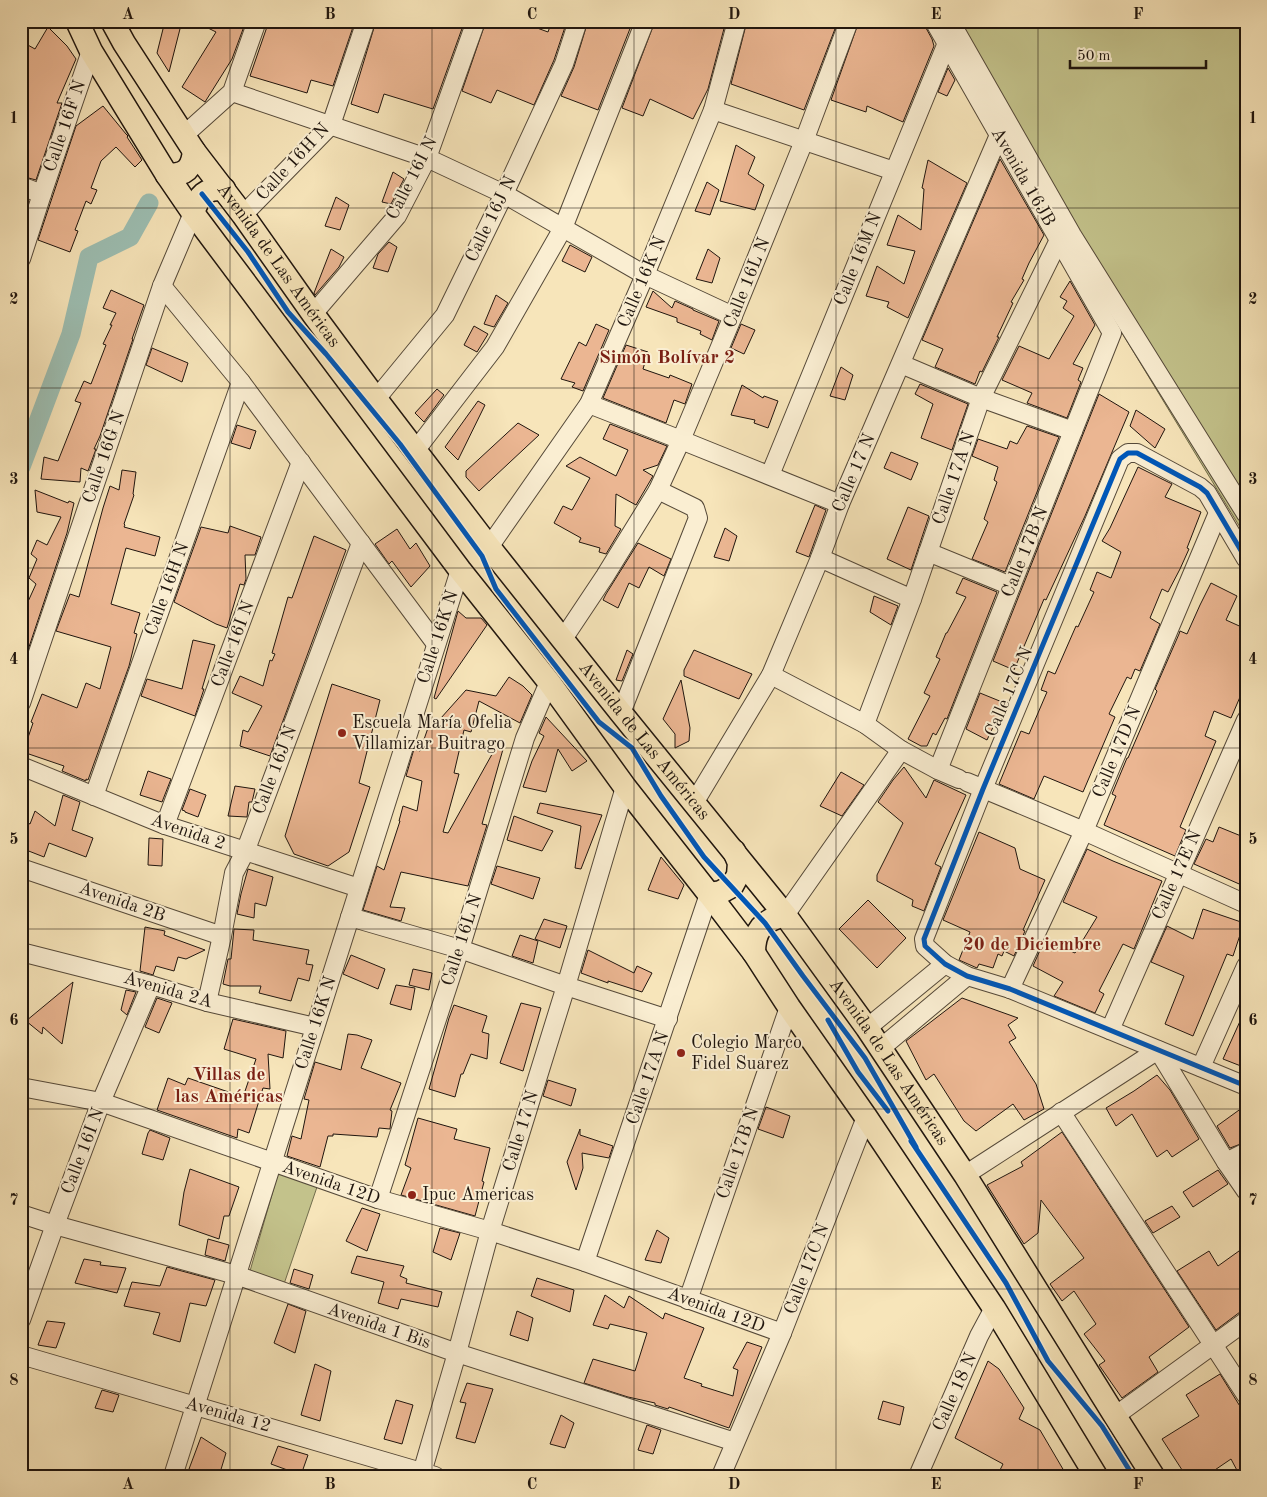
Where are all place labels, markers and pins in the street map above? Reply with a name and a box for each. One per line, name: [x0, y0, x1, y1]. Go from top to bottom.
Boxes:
place label: Escuela María Ofelia Villamizar Buitrago: [352, 714, 512, 753]
marker: Escuela María Ofelia Villamizar Buitrago: [336, 727, 348, 739]
place label: Colegio Marco Fidel Suarez: [691, 1034, 802, 1073]
marker: Colegio Marco Fidel Suarez: [675, 1047, 687, 1059]
place label: Ipuc Americas: [422, 1186, 534, 1204]
marker: Ipuc Americas: [406, 1189, 418, 1201]

